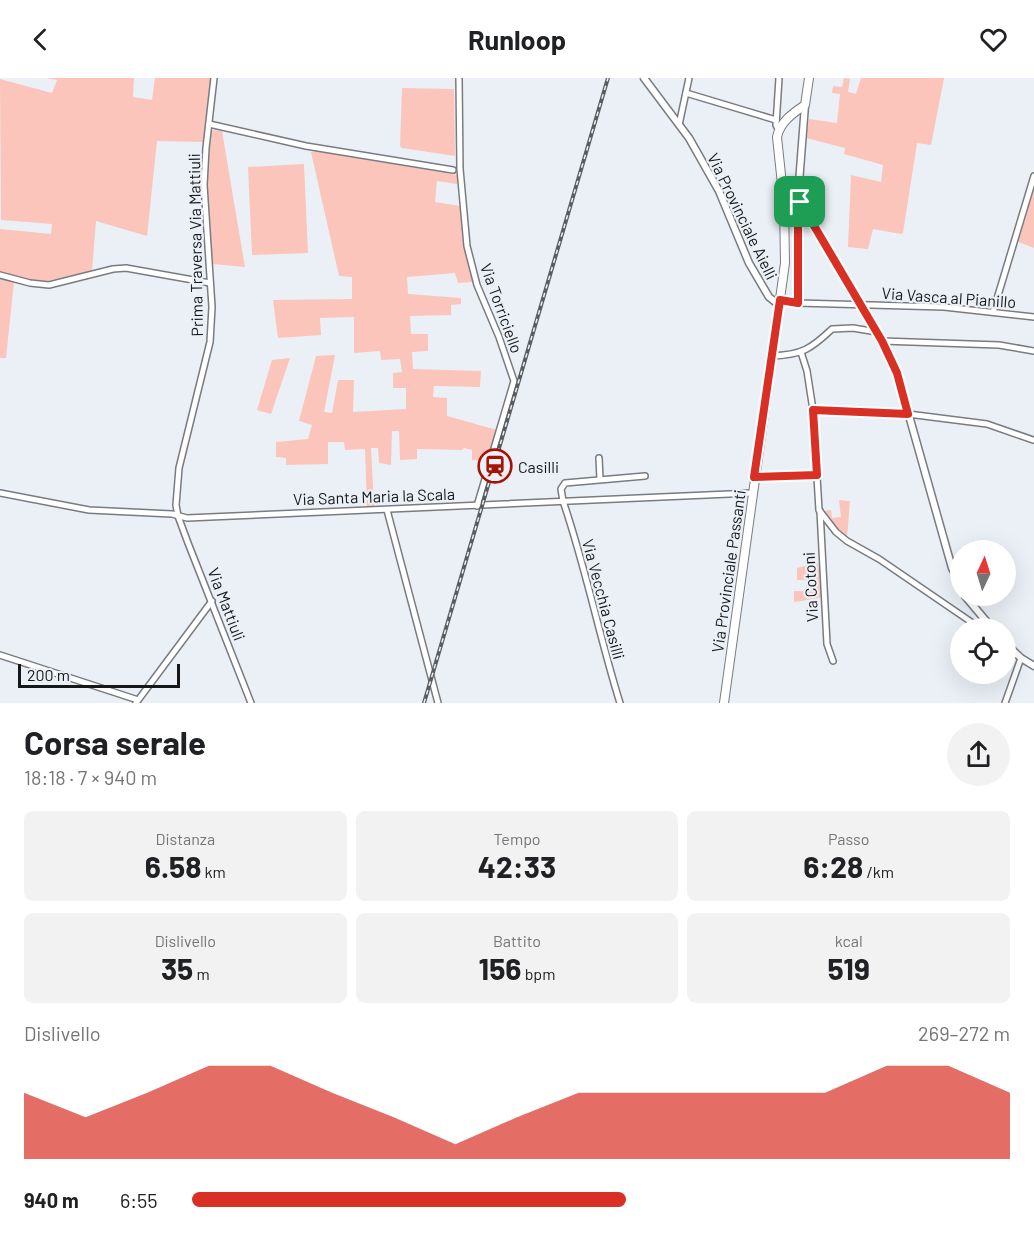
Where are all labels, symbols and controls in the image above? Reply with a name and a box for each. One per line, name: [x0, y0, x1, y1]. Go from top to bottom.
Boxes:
icon: back: [24, 23, 57, 56]
text: Runloop: [468, 23, 566, 55]
icon: heart: [977, 23, 1010, 56]
street label: Via Provinciale Aielli: [704, 150, 782, 282]
street label: Prima Traversa Via Mattiuli: [184, 153, 206, 337]
pin: [774, 176, 825, 227]
icon: arrive: [783, 185, 816, 218]
street label: Via Torriciello: [477, 260, 527, 356]
street label: Via Vasca al Pianillo: [881, 283, 1017, 311]
station icon: Casilli: [477, 448, 513, 484]
place label: Casilli: [518, 457, 559, 476]
street label: Via Santa Maria la Scala: [293, 484, 455, 508]
street label: Via Provinciale Passanti: [707, 488, 749, 654]
street label: Via Vecchia Casilli: [579, 537, 629, 661]
north arrow: [950, 540, 1016, 606]
map controls: [950, 540, 1016, 684]
street label: Via Cotoni: [799, 551, 821, 623]
street label: Via Mattiuli: [204, 565, 250, 643]
button: locate: [950, 618, 1016, 684]
scale bar: [18, 661, 180, 688]
text: 200 m: [27, 665, 70, 684]
text: Corsa serale: [24, 722, 206, 762]
button: share: [947, 723, 1010, 786]
text: 18:18 · 7 × 940 m: [24, 765, 157, 789]
text: Distanza: [156, 829, 215, 848]
text: Tempo: [493, 829, 541, 848]
text: Passo: [828, 829, 869, 848]
text: 6.58: [145, 848, 201, 884]
text: 42:33: [478, 848, 556, 884]
text: 6:28: [803, 848, 863, 884]
text: km: [201, 862, 226, 881]
text: /km: [863, 862, 894, 881]
text: Dislivello: [155, 931, 216, 950]
text: Battito: [493, 931, 541, 950]
text: kcal: [835, 931, 863, 950]
text: 35: [161, 950, 193, 986]
text: 156: [479, 950, 521, 986]
text: 519: [827, 950, 870, 986]
text: m: [193, 964, 210, 983]
text: bpm: [521, 964, 555, 983]
text: Dislivello: [24, 1021, 101, 1045]
text: 269–272 m: [918, 1021, 1010, 1045]
text: 940 m: [24, 1188, 79, 1212]
text: 6:55: [120, 1188, 158, 1212]

